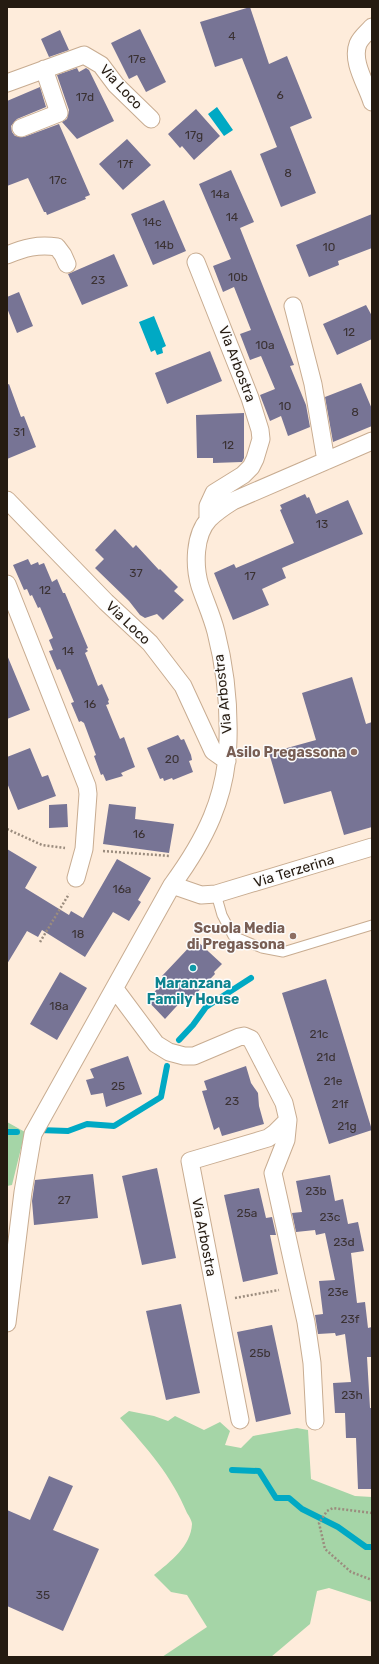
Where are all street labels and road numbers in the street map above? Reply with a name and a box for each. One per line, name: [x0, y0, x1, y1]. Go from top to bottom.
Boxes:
street label: Via Loco: [96, 61, 146, 113]
street label: Via Arbostra: [215, 324, 259, 404]
street label: Via Loco: [102, 598, 154, 648]
street label: Via Arbostra: [210, 653, 236, 735]
street label: Via Terzerina: [252, 851, 336, 891]
street label: Via Arbostra: [188, 1196, 220, 1278]

